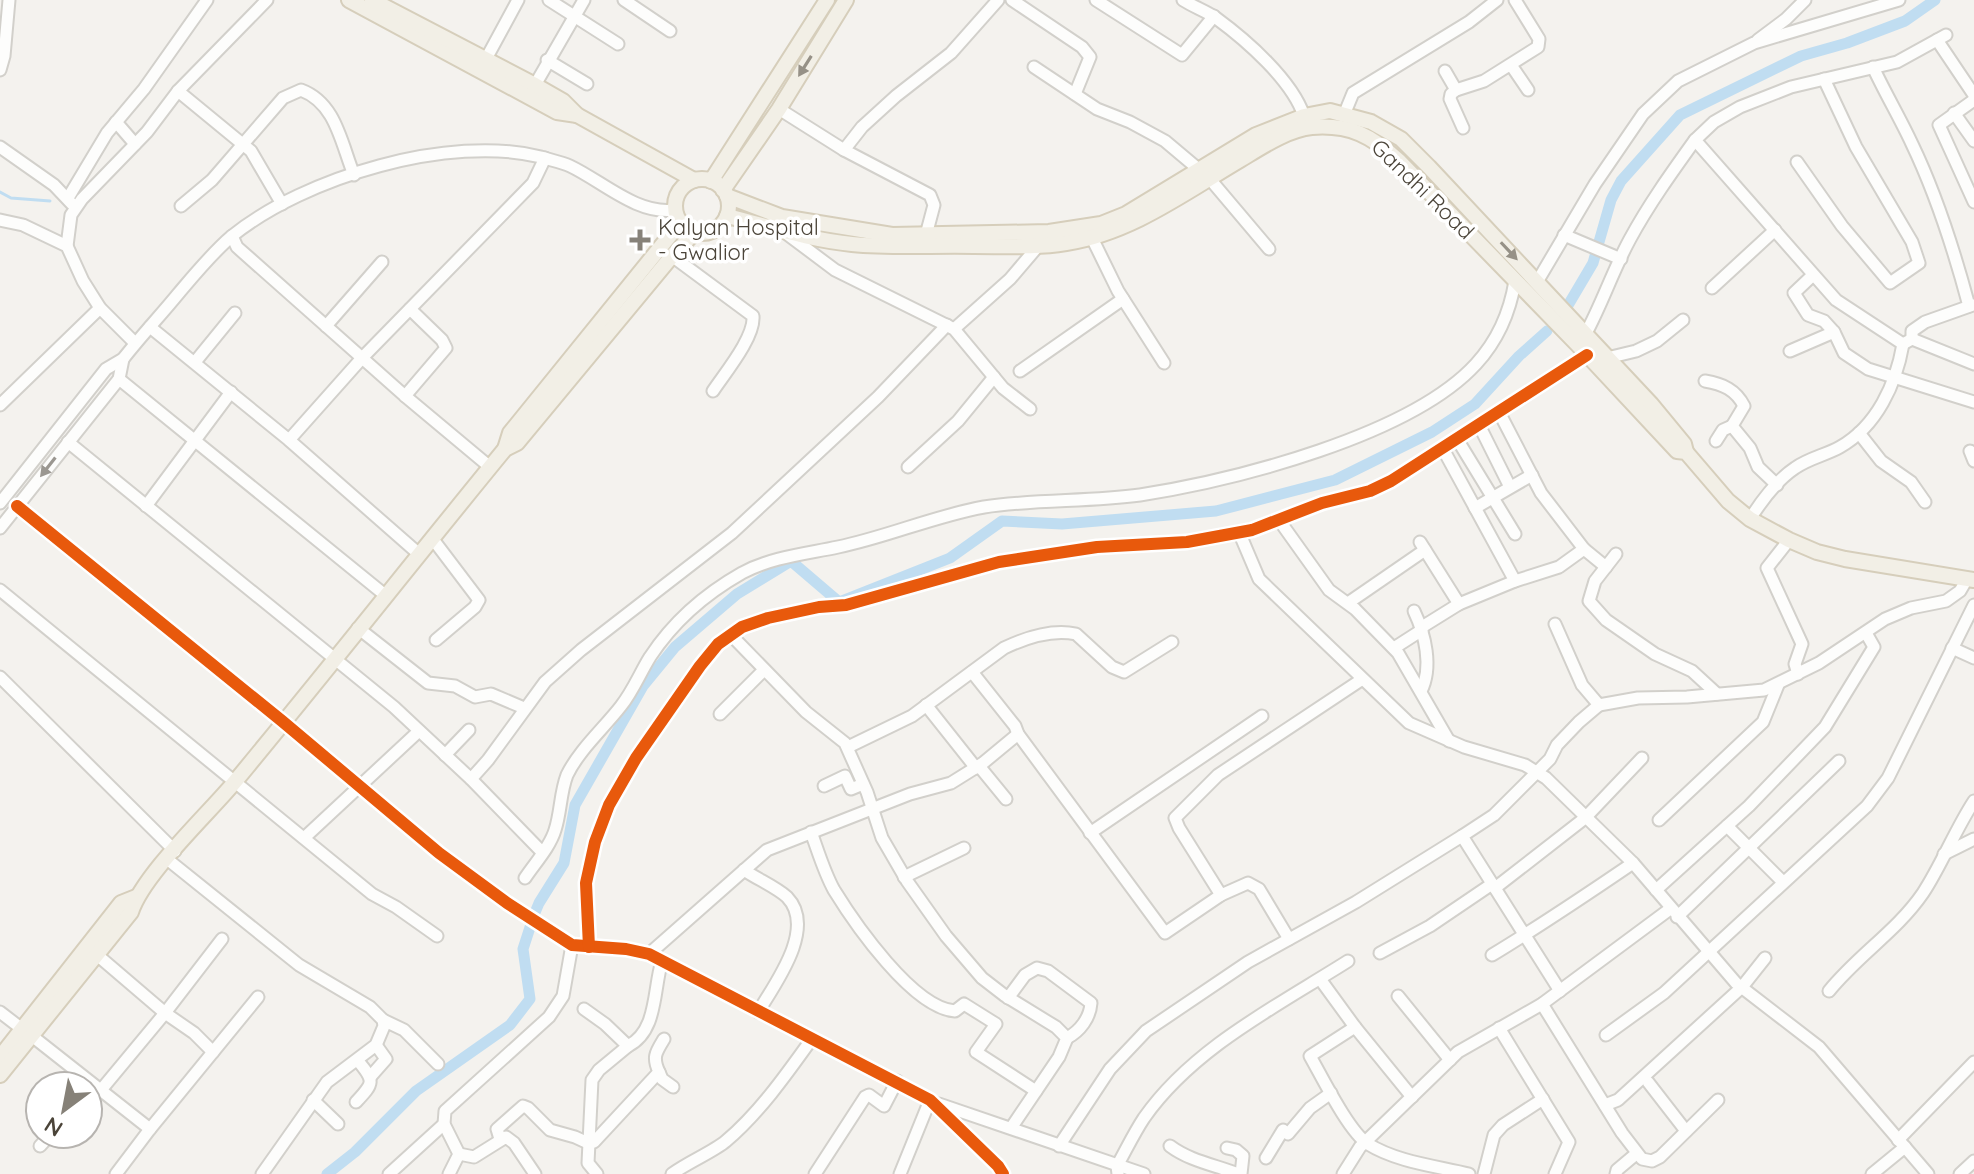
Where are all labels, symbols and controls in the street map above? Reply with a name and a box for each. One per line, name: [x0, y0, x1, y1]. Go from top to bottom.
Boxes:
one-way arrow: [798, 55, 812, 77]
street label: Gandhi Road: [1366, 133, 1480, 245]
place label: Kalyan Hospital - Gwalior: [658, 213, 819, 266]
marker: Kalyan Hospital - Gwalior: [629, 229, 651, 251]
one-way arrow: [1500, 241, 1518, 260]
one-way arrow: [40, 457, 56, 477]
north arrow: [24, 1070, 104, 1150]
text: N: [39, 1111, 68, 1143]

